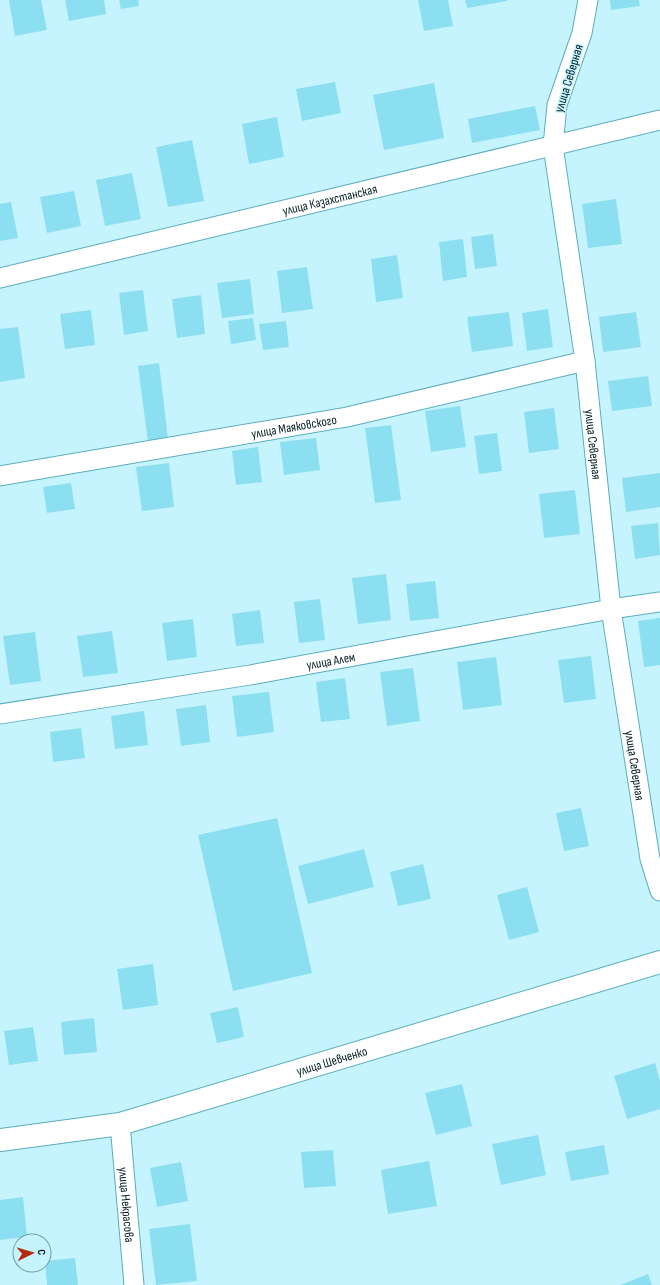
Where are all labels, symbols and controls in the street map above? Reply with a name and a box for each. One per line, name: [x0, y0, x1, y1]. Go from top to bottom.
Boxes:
street label: улица Северная: [551, 42, 587, 114]
street label: улица Казахстанская: [281, 181, 379, 219]
street label: улица Северная: [581, 408, 604, 480]
street label: улица Маяковского: [250, 412, 338, 442]
street label: улица Алем: [305, 649, 357, 674]
street label: улица Северная: [621, 730, 648, 802]
street label: улица Шевченко: [295, 1043, 369, 1080]
street label: улица Некрасова: [115, 1166, 137, 1243]
north arrow: [12, 1233, 52, 1273]
text: С: [35, 1249, 48, 1256]

